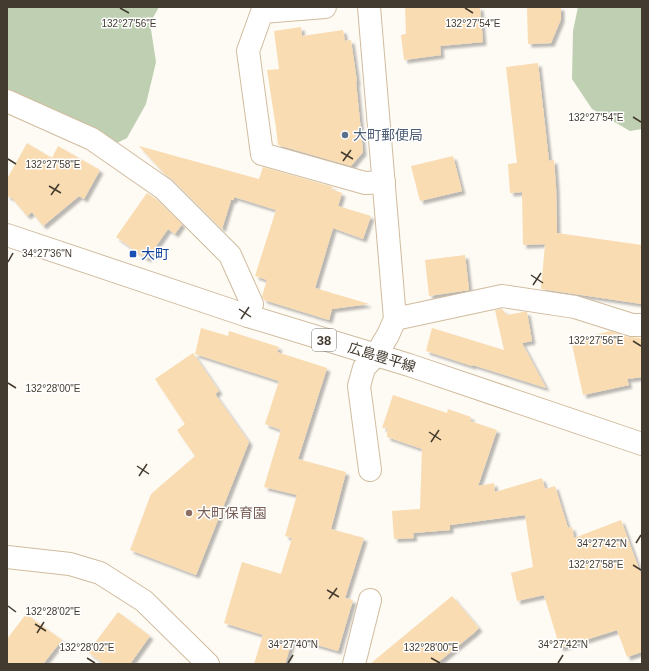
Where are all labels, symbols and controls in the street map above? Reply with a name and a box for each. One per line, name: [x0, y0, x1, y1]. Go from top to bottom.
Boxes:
text: 132°27'56"E: [101, 18, 157, 29]
text: 132°27'54"E: [445, 18, 501, 29]
text: 132°27'54"E: [568, 112, 624, 123]
place label: 大町郵便局: [353, 127, 423, 143]
marker: 大町郵便局: [340, 130, 350, 140]
text: 132°27'58"E: [25, 159, 81, 170]
place label: 大町: [141, 246, 169, 262]
text: 34°27'36"N: [22, 248, 72, 259]
marker: 大町: [128, 249, 138, 259]
road number: 38: [312, 329, 336, 351]
text: 132°27'56"E: [568, 335, 624, 346]
street label: 広島豊平線: [346, 339, 418, 375]
text: 132°28'00"E: [25, 383, 81, 394]
place label: 大町保育園: [197, 505, 267, 521]
marker: 大町保育園: [184, 508, 194, 518]
text: 34°27'42"N: [577, 538, 627, 549]
text: 132°27'58"E: [568, 559, 624, 570]
text: 132°28'02"E: [25, 606, 81, 617]
text: 34°27'40"N: [268, 639, 318, 650]
text: 34°27'42"N: [538, 639, 588, 650]
text: 132°28'02"E: [59, 642, 115, 653]
text: 132°28'00"E: [403, 642, 459, 653]

